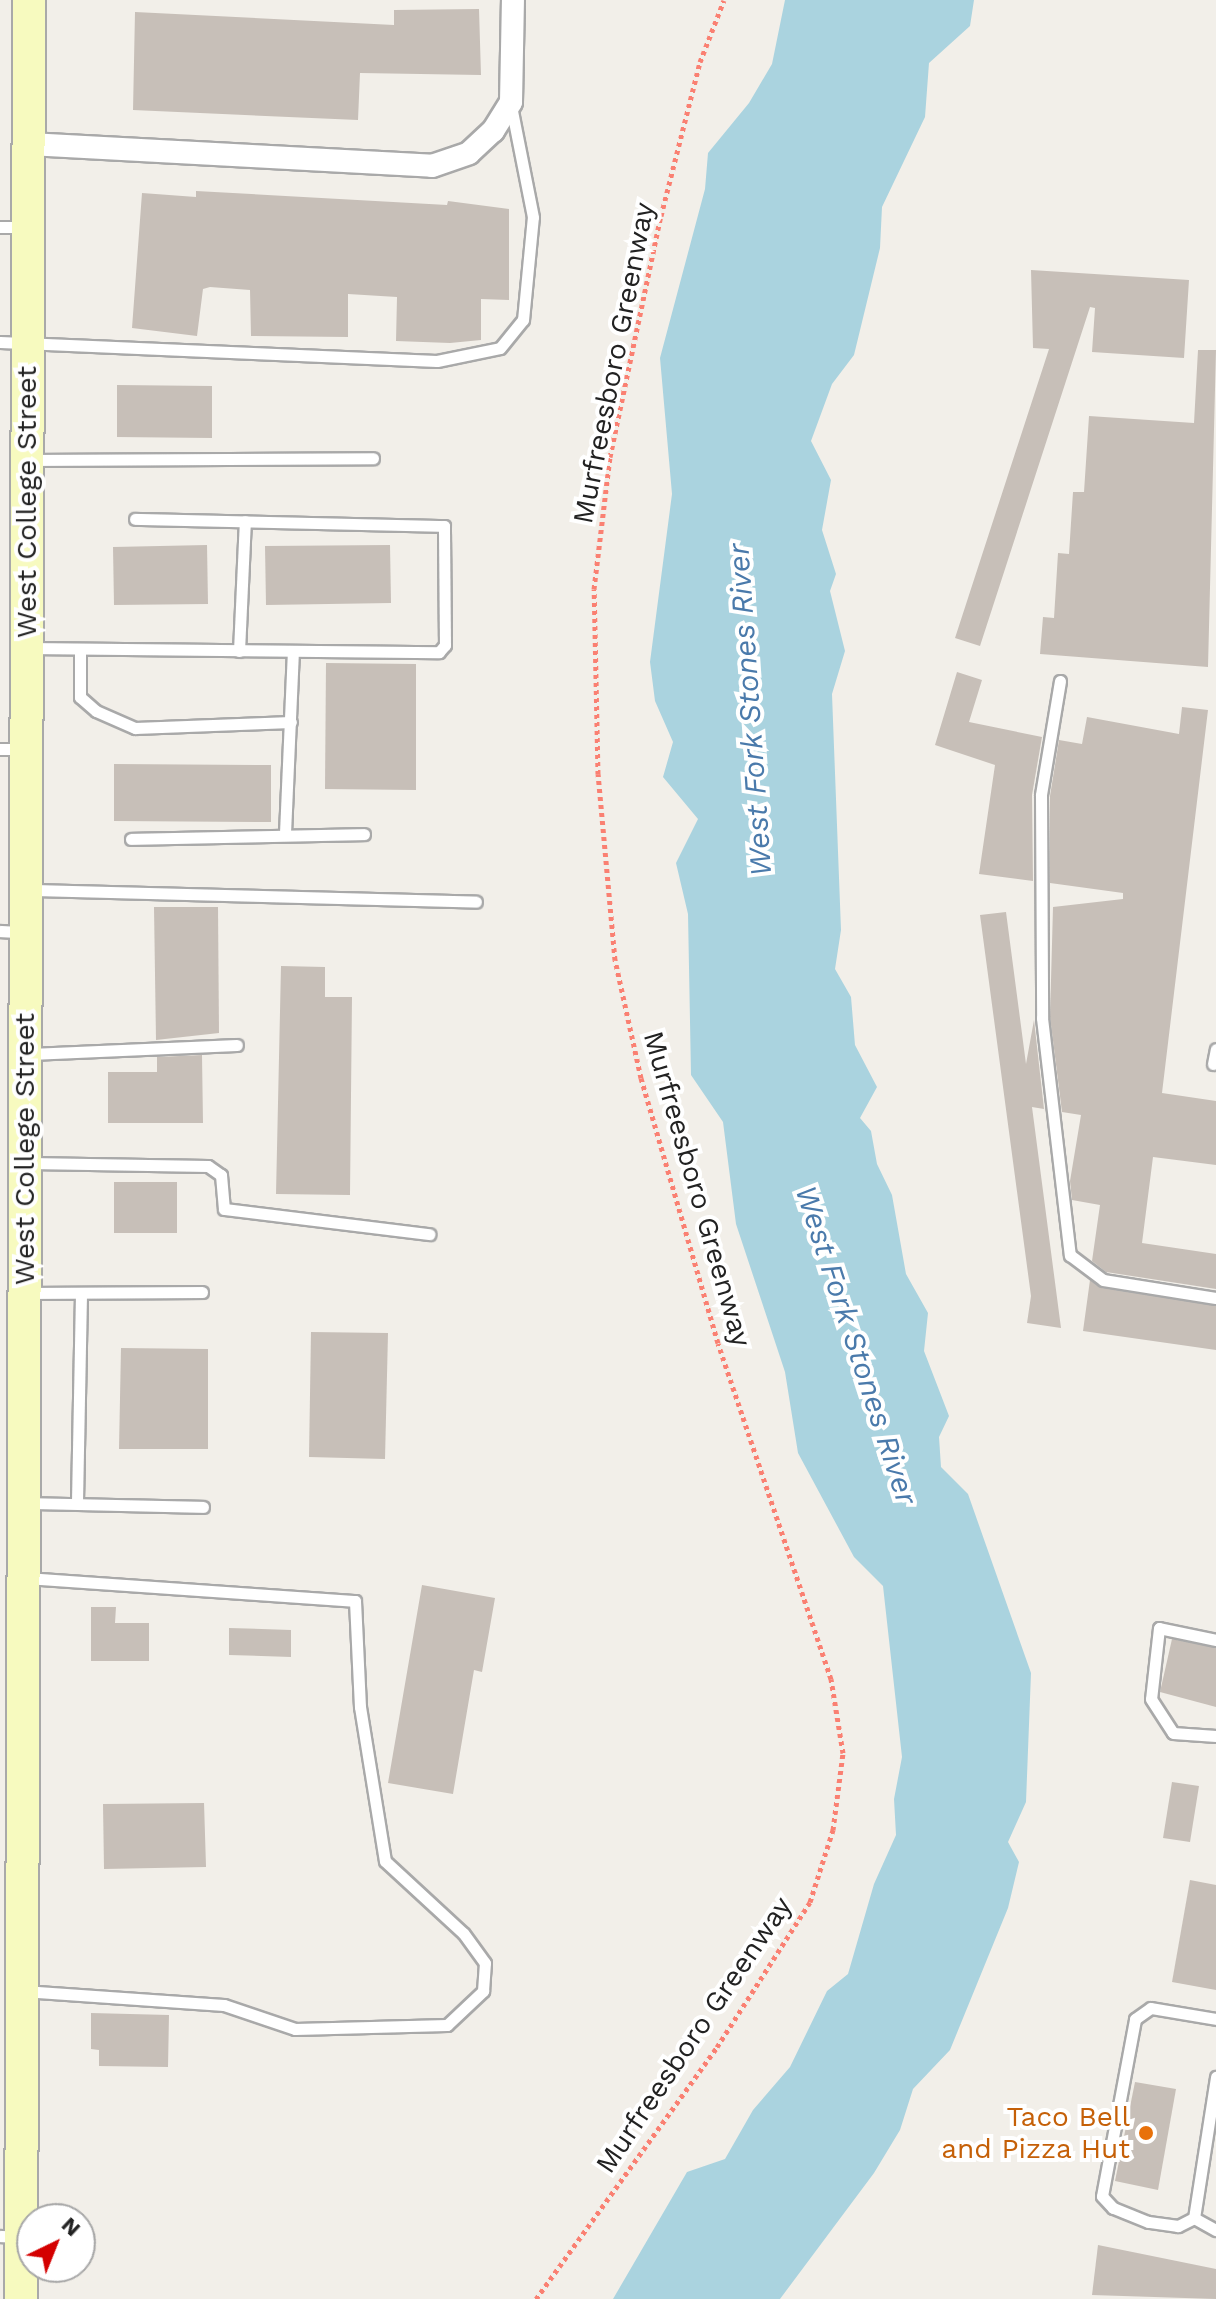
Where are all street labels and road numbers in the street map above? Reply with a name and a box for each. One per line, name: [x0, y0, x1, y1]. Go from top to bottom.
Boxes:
street label: Murfreesboro Greenway: [566, 200, 662, 526]
street label: West College Street: [10, 366, 44, 638]
street label: West College Street: [8, 1013, 42, 1285]
street label: Murfreesboro Greenway: [636, 1028, 758, 1350]
street label: Murfreesboro Greenway: [589, 1890, 799, 2180]

